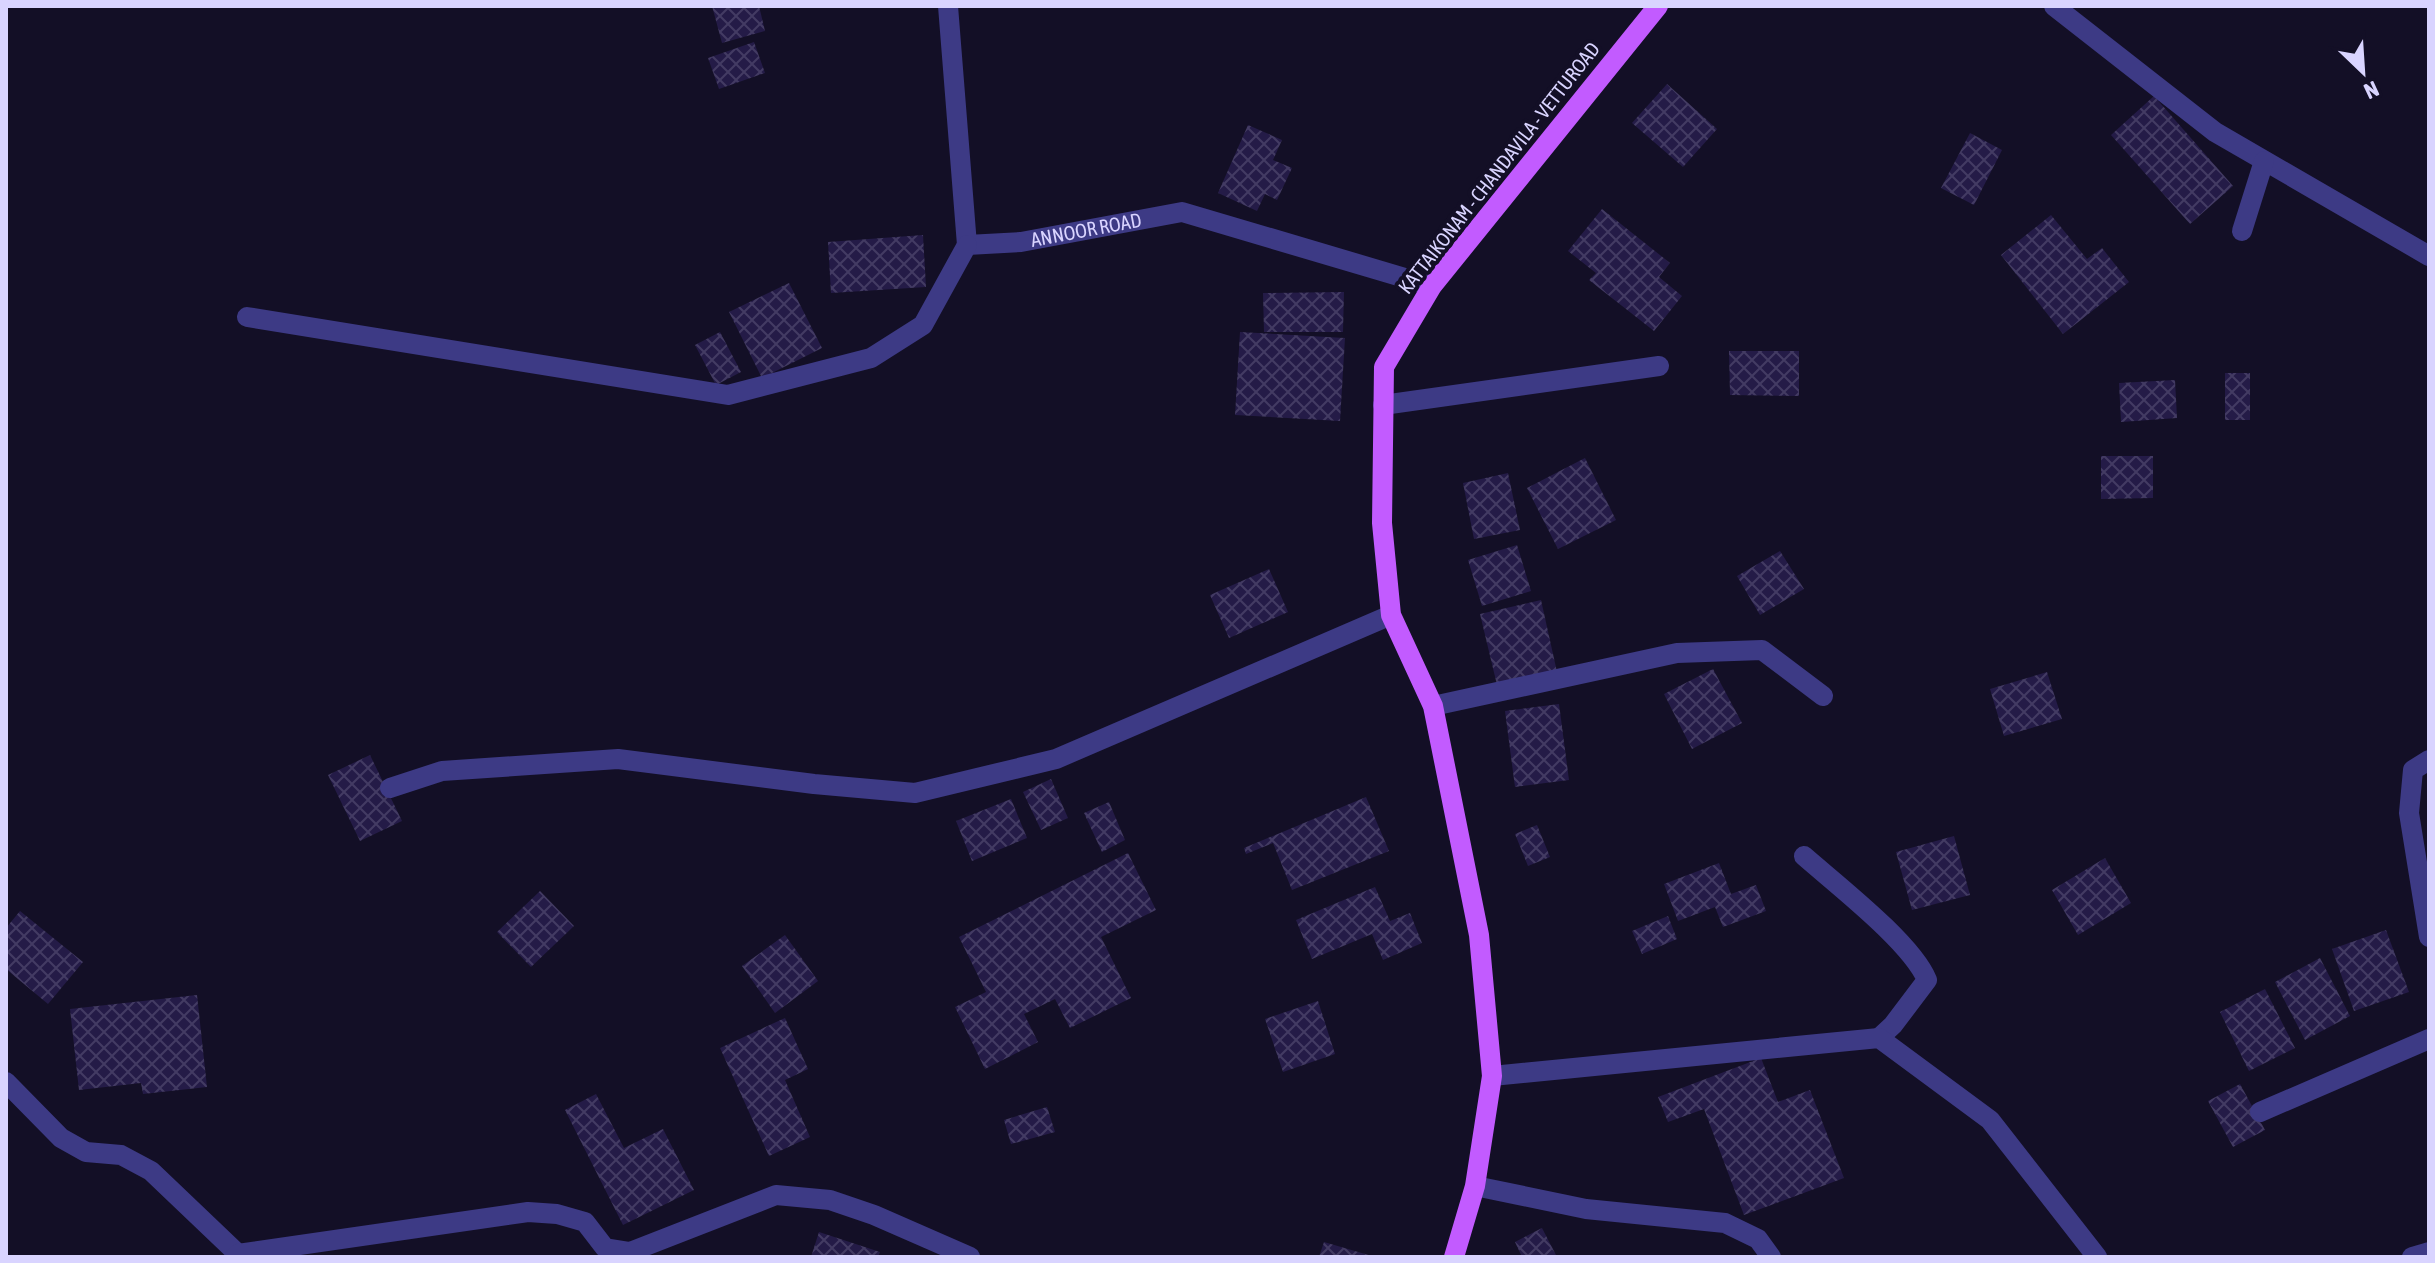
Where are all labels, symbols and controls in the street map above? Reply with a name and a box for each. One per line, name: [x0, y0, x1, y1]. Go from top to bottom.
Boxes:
north arrow: [2323, 32, 2403, 112]
street label: KATTAIKONAM - CHANDAVILA - VETTUROAD: [1393, 37, 1604, 298]
text: N: [2360, 76, 2383, 105]
street label: ANNOOR ROAD: [1029, 208, 1143, 251]

